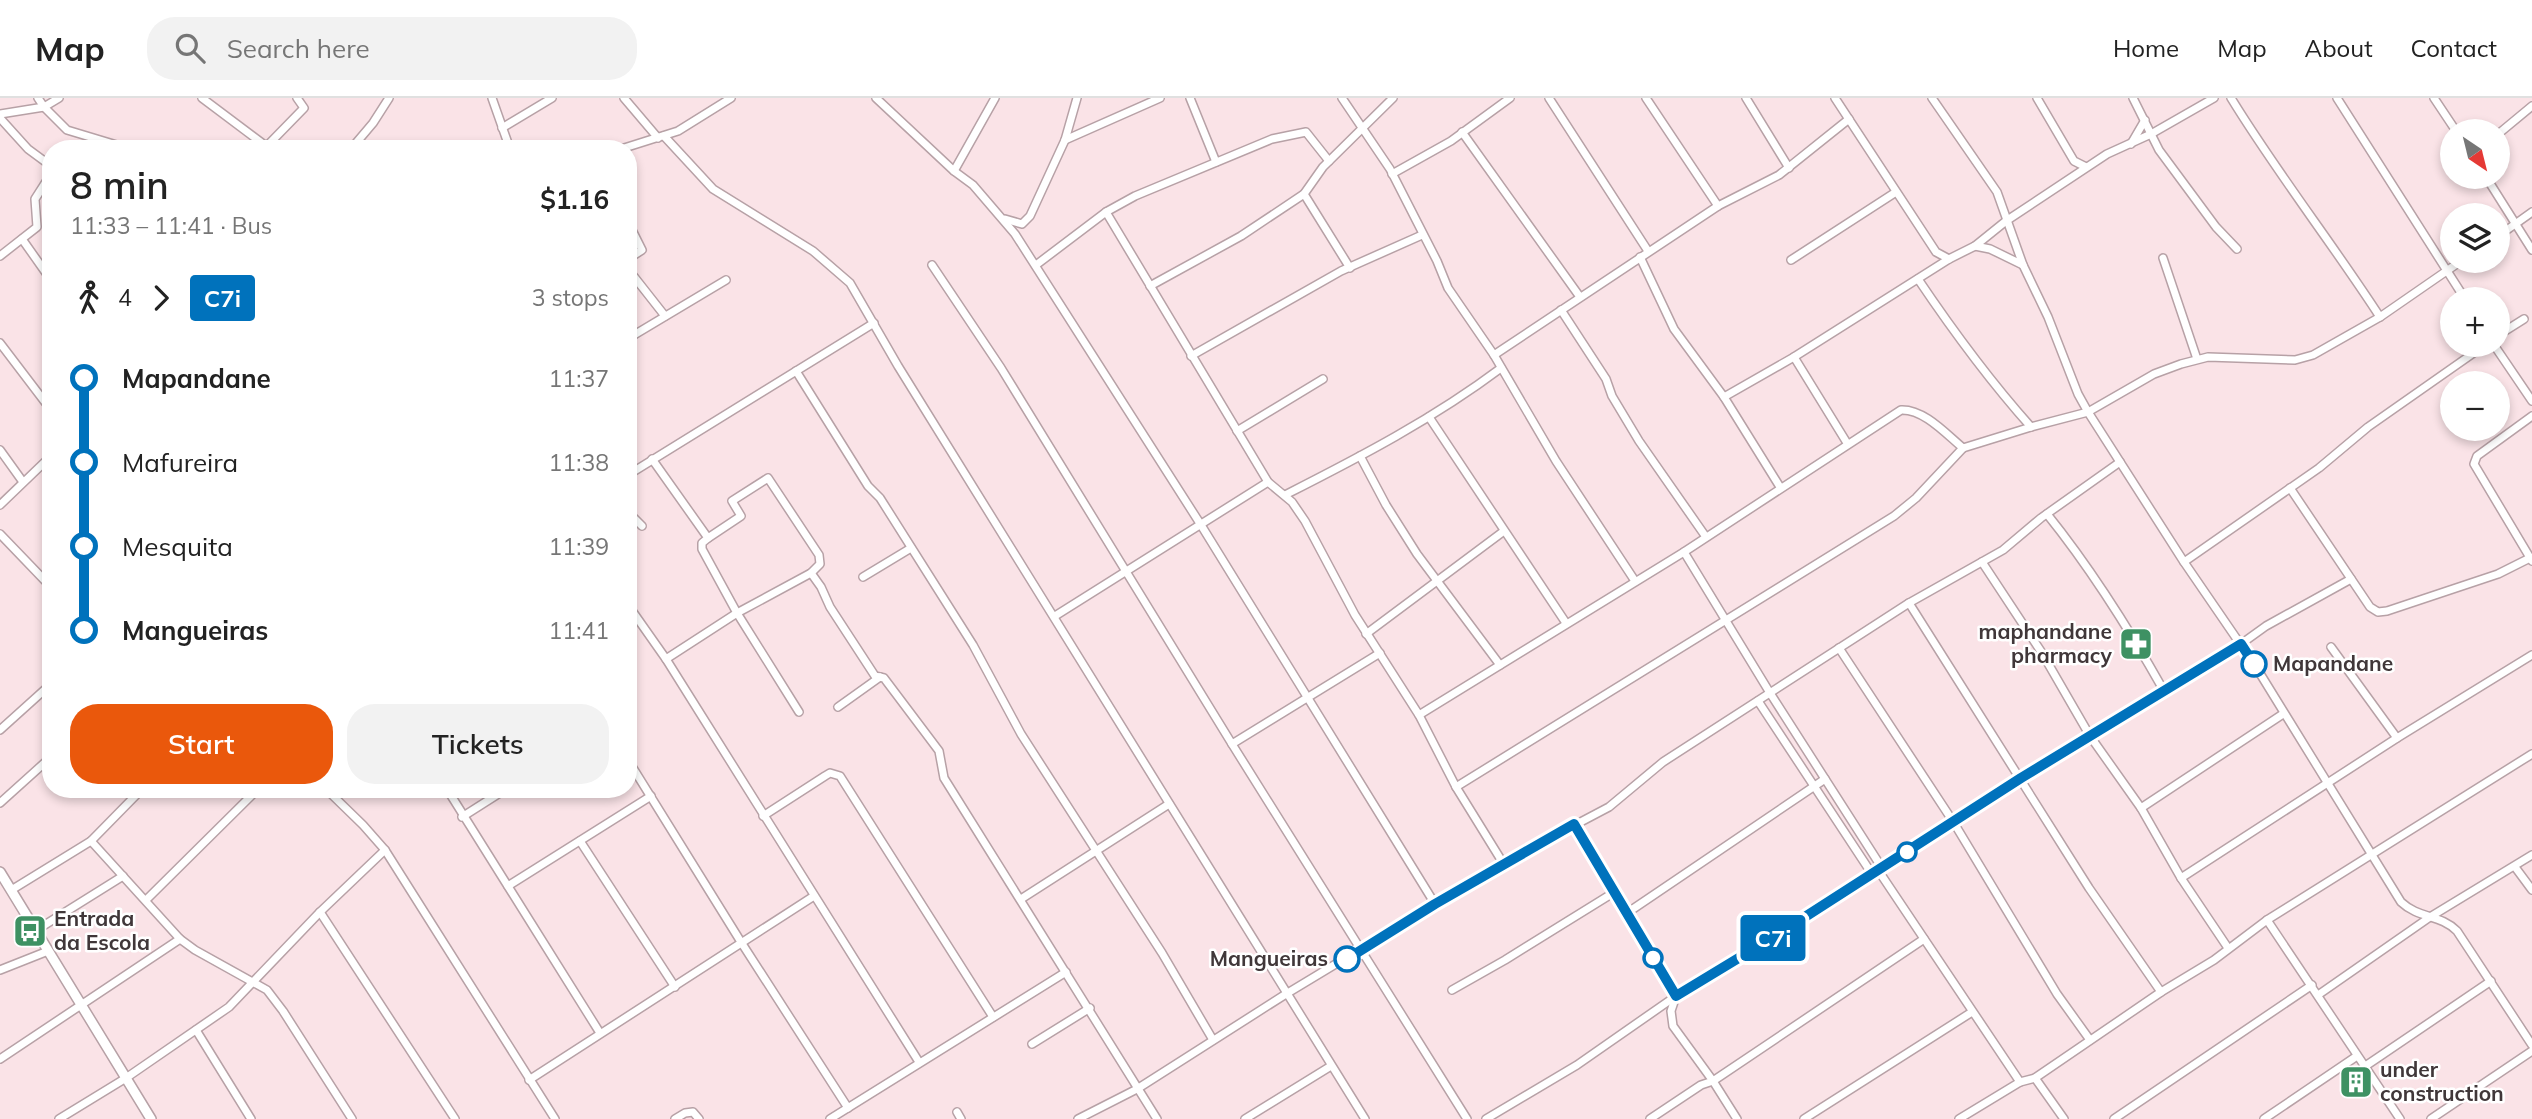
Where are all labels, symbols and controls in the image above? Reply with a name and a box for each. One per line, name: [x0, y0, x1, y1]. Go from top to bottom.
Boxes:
search box: [147, 17, 637, 80]
text: Map: [35, 28, 105, 69]
icon: search: [171, 29, 209, 67]
text: Search here: [227, 32, 370, 65]
text: Home: [2113, 33, 2179, 63]
text: Map: [2217, 33, 2267, 63]
text: About: [2305, 33, 2373, 63]
text: Contact: [2411, 33, 2497, 63]
north arrow: [2440, 119, 2510, 189]
map controls: [2440, 119, 2510, 441]
text: 8 min: [70, 161, 169, 209]
text: $1.16: [540, 183, 609, 216]
button: layers: [2440, 203, 2510, 273]
text: 11:33 – 11:41 · Bus: [70, 211, 272, 240]
icon: walk: [70, 279, 108, 317]
icon: forward: [142, 279, 180, 317]
text: 4: [118, 283, 132, 312]
text: C7i: [204, 283, 241, 313]
text: 3 stops: [532, 283, 609, 312]
button: +: [2440, 287, 2510, 357]
text: Mapandane: [122, 362, 271, 395]
text: 11:37: [549, 364, 609, 393]
button: −: [2440, 371, 2510, 441]
text: Mafureira: [122, 446, 238, 479]
text: 11:38: [549, 448, 609, 477]
text: Mesquita: [122, 530, 233, 563]
text: 11:39: [549, 532, 609, 561]
text: Mangueiras: [122, 614, 268, 647]
text: 11:41: [549, 616, 609, 645]
place label: maphandane pharmacy: [1979, 618, 2113, 668]
pharmacy icon: maphandane pharmacy: [2117, 625, 2155, 663]
place label: Mapandane: [2273, 650, 2393, 676]
marker: Mapandane: [2241, 651, 2267, 677]
button: Start: [70, 704, 333, 784]
button: Tickets: [347, 704, 609, 784]
unlabelled marker: [1897, 842, 1917, 862]
place label: Entrada da Escola: [54, 905, 150, 955]
bus stop icon: Entrada da Escola: [11, 912, 49, 950]
line badge: C7i: [1733, 915, 1813, 961]
text: C7i: [1754, 923, 1792, 953]
place label: Mangueiras: [1210, 945, 1328, 971]
marker: Mangueiras: [1334, 946, 1360, 972]
unlabelled marker: [1643, 948, 1663, 968]
place label: under construction: [2380, 1056, 2504, 1106]
building icon: under construction: [2337, 1063, 2375, 1101]

